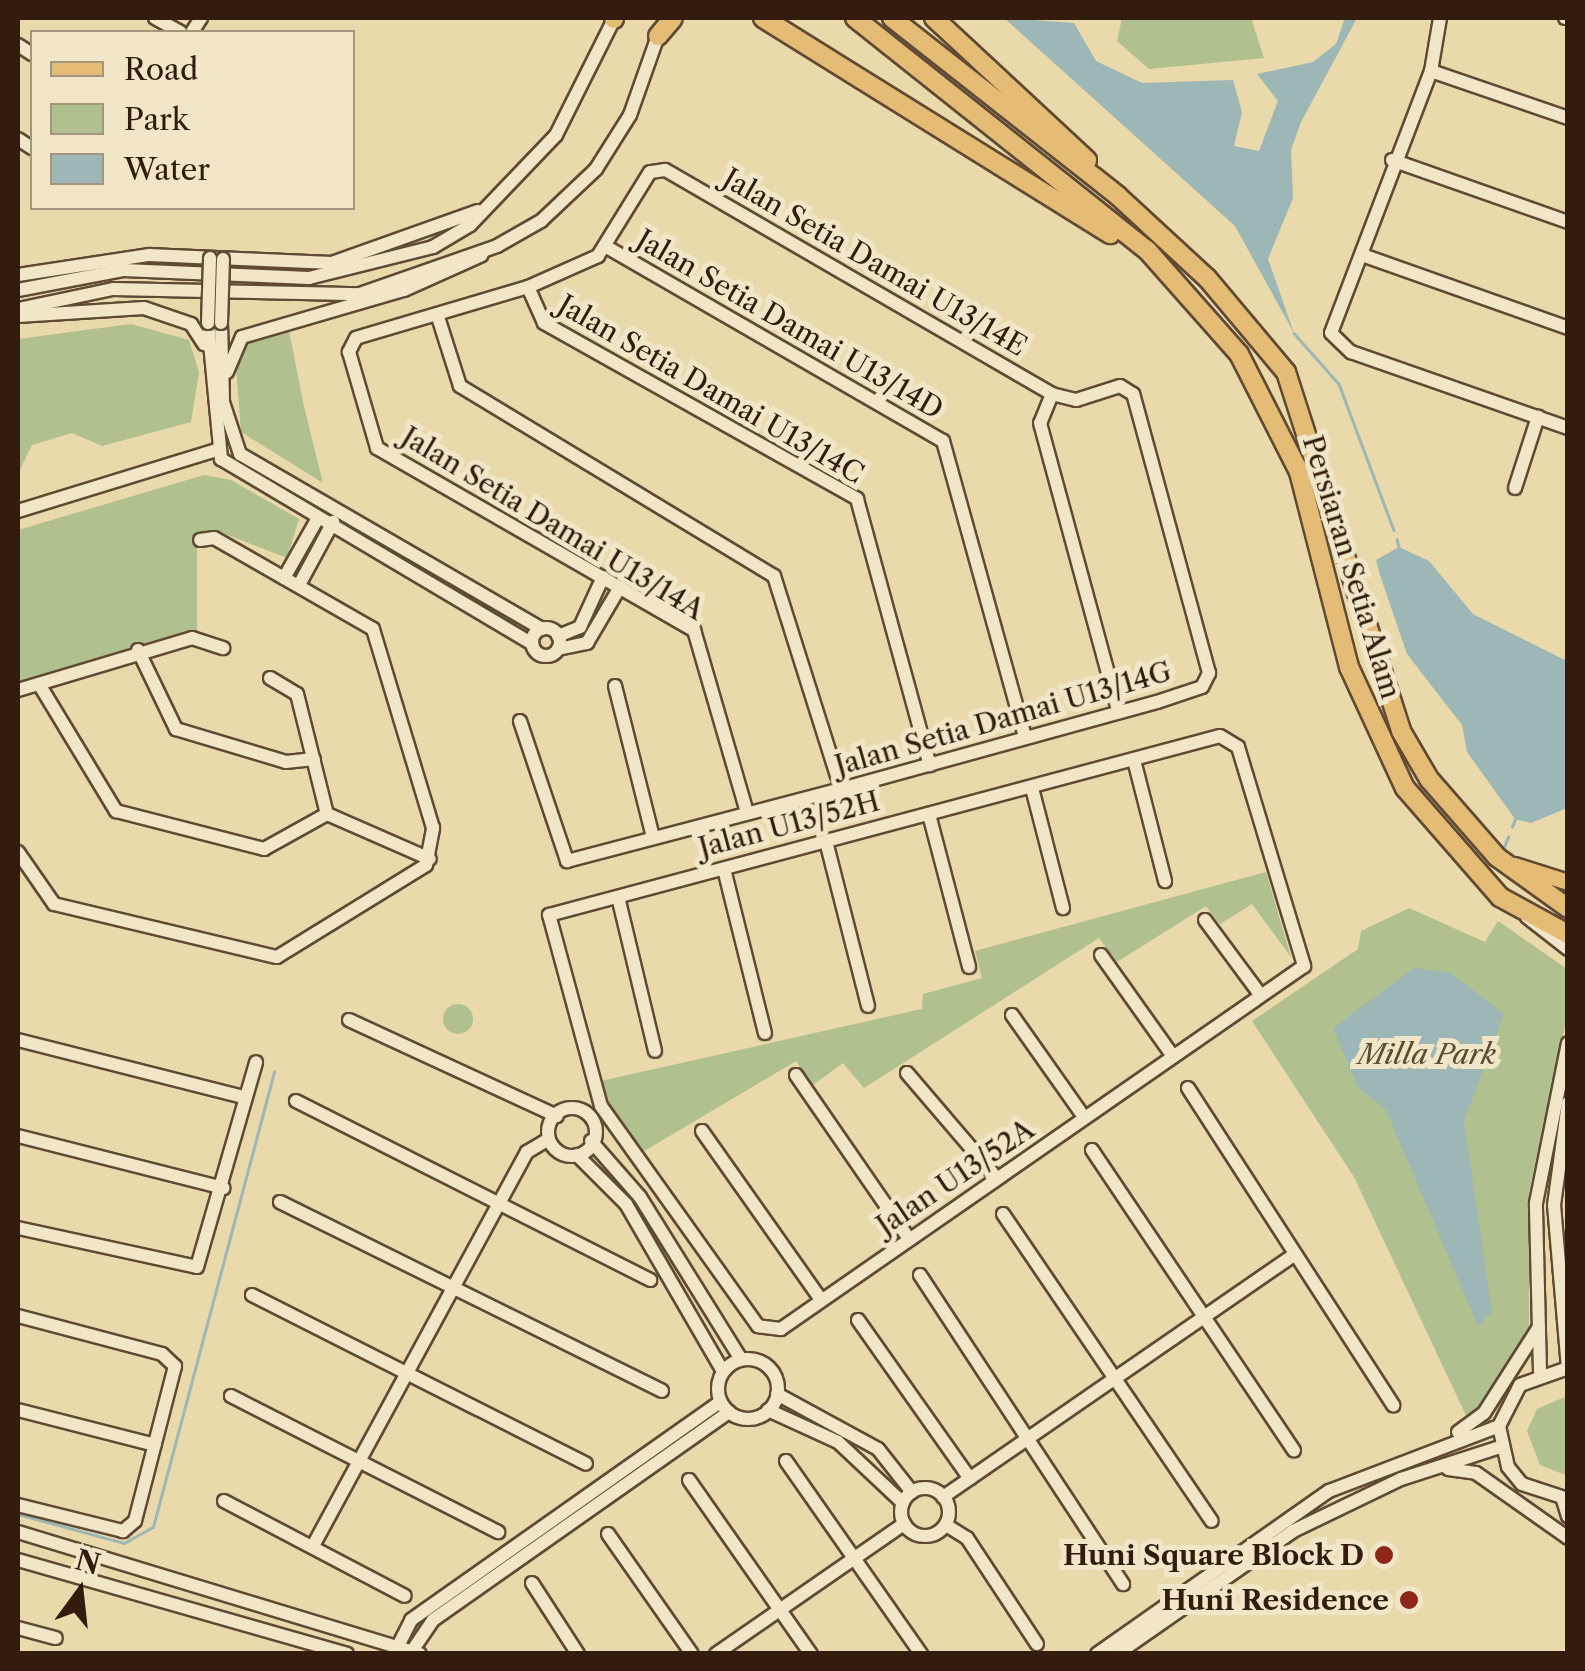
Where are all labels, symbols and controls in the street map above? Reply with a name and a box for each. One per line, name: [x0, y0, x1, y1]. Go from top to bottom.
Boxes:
legend: [30, 30, 355, 210]
text: Road: [124, 51, 198, 88]
text: Park: [124, 101, 189, 138]
text: Water: [124, 151, 210, 188]
street label: Jalan Setia Damai U13/14E: [717, 161, 1033, 363]
street label: Jalan Setia Damai U13/14D: [630, 222, 950, 426]
street label: Jalan Setia Damai U13/14C: [552, 287, 870, 491]
street label: Jalan Setia Damai U13/14A: [396, 419, 710, 627]
street label: Persiaran Setia Alam: [1296, 431, 1408, 703]
street label: Jalan Setia Damai U13/14G: [831, 654, 1175, 782]
street label: Jalan U13/52H: [695, 784, 883, 864]
park label: Milla Park: [1358, 1037, 1496, 1071]
street label: Jalan U13/52A: [870, 1112, 1040, 1242]
place label: Huni Square Block D: [1063, 1538, 1364, 1572]
north arrow: [30, 1541, 130, 1641]
text: N: [72, 1542, 104, 1582]
marker: Huni Square Block D: [1373, 1544, 1395, 1566]
place label: Huni Residence: [1161, 1583, 1389, 1617]
marker: Huni Residence: [1398, 1589, 1420, 1611]

